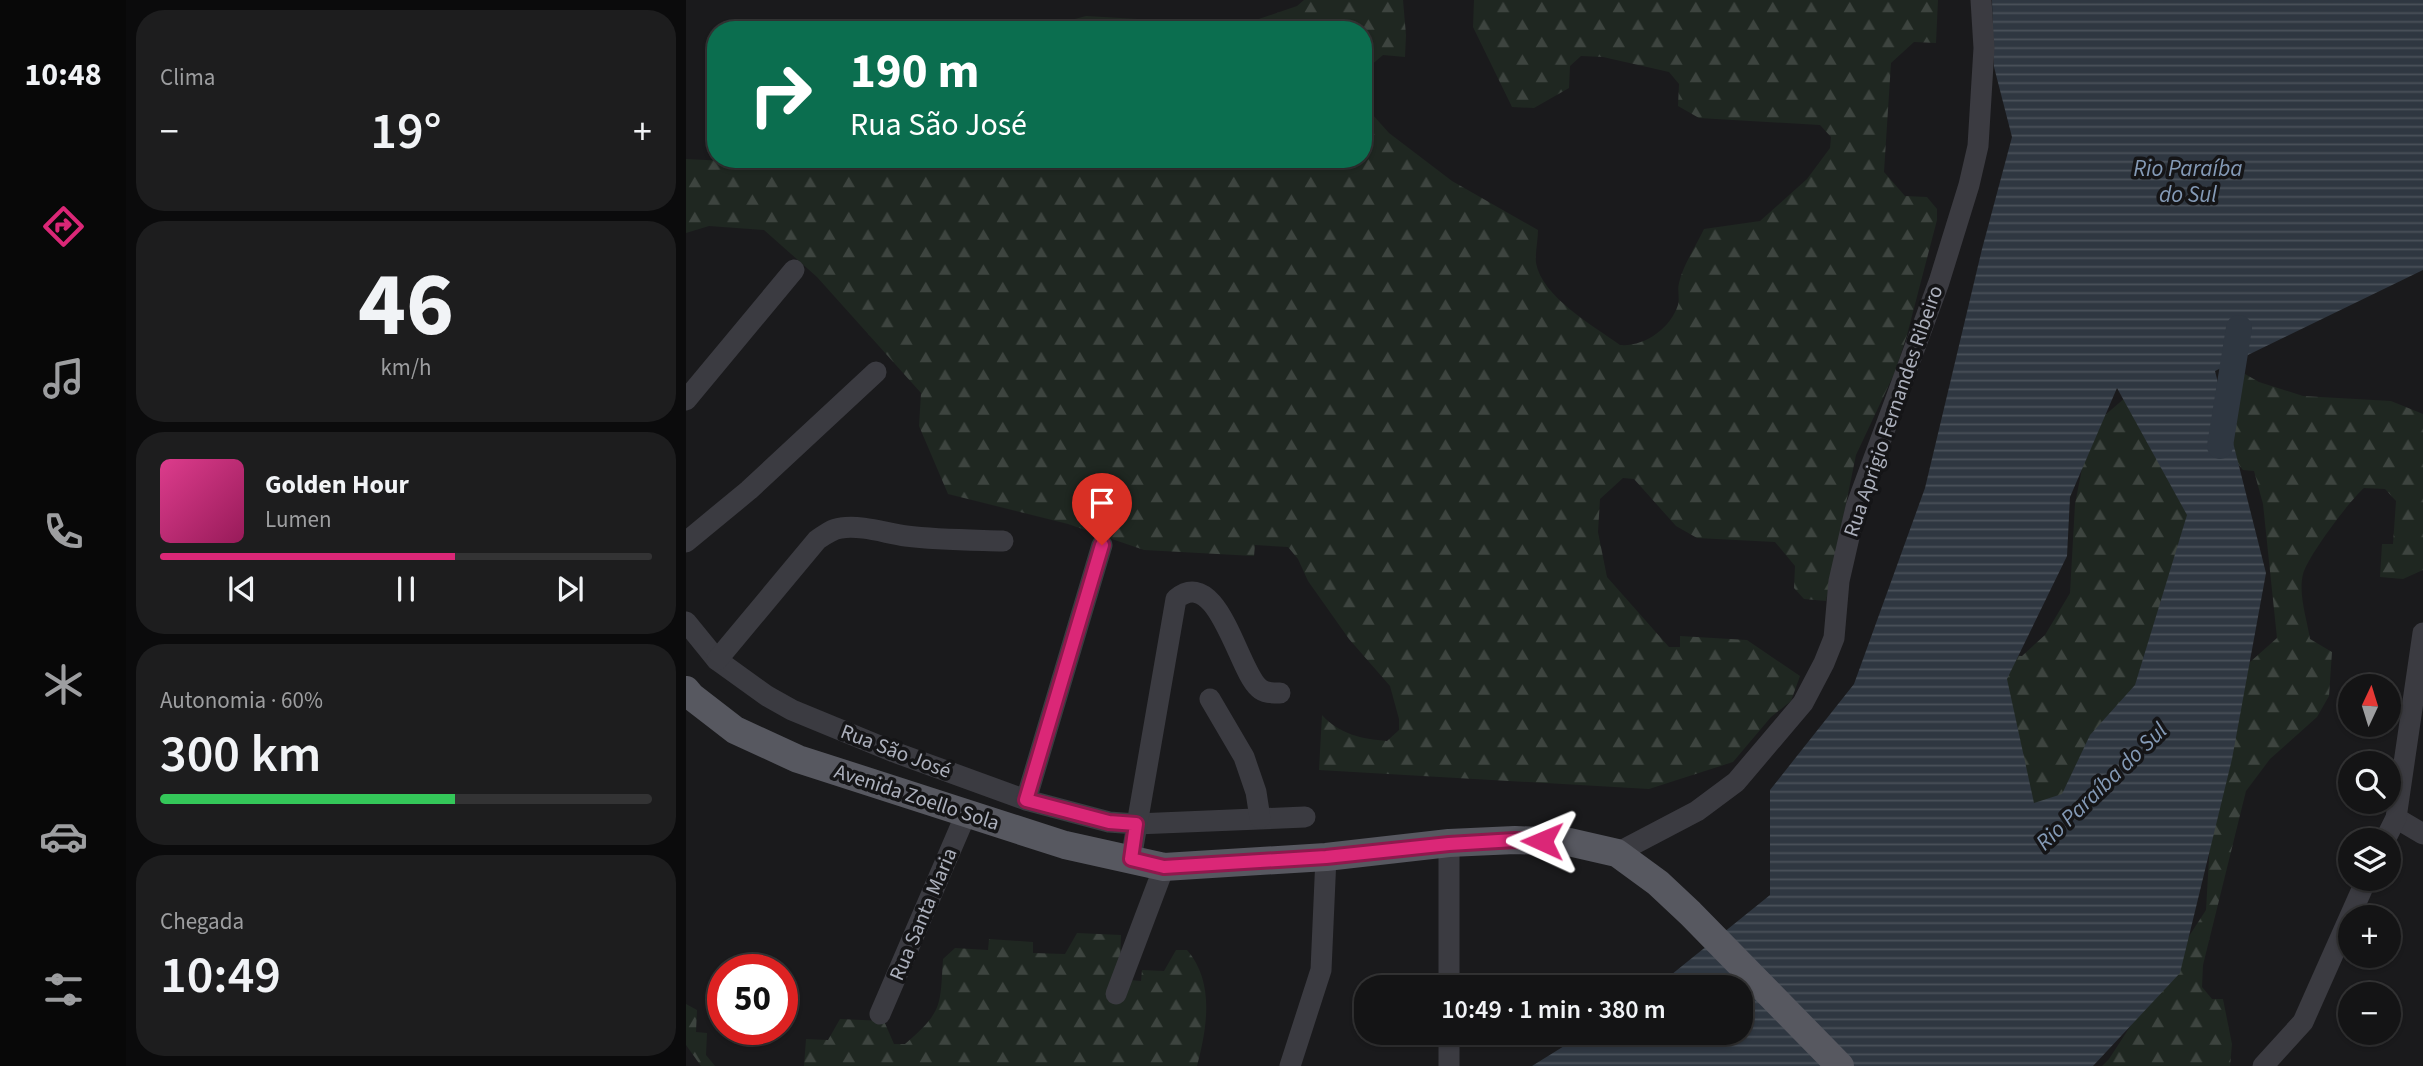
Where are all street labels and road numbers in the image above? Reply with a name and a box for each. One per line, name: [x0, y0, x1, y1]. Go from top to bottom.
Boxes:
street label: Rua Aprigio Fernandes Ribeiro: [1836, 281, 1950, 541]
street label: Rua São José: [836, 716, 956, 786]
street label: Avenida Zoello Sola: [831, 756, 1003, 838]
street label: Rua Santa Maria: [881, 843, 965, 985]

